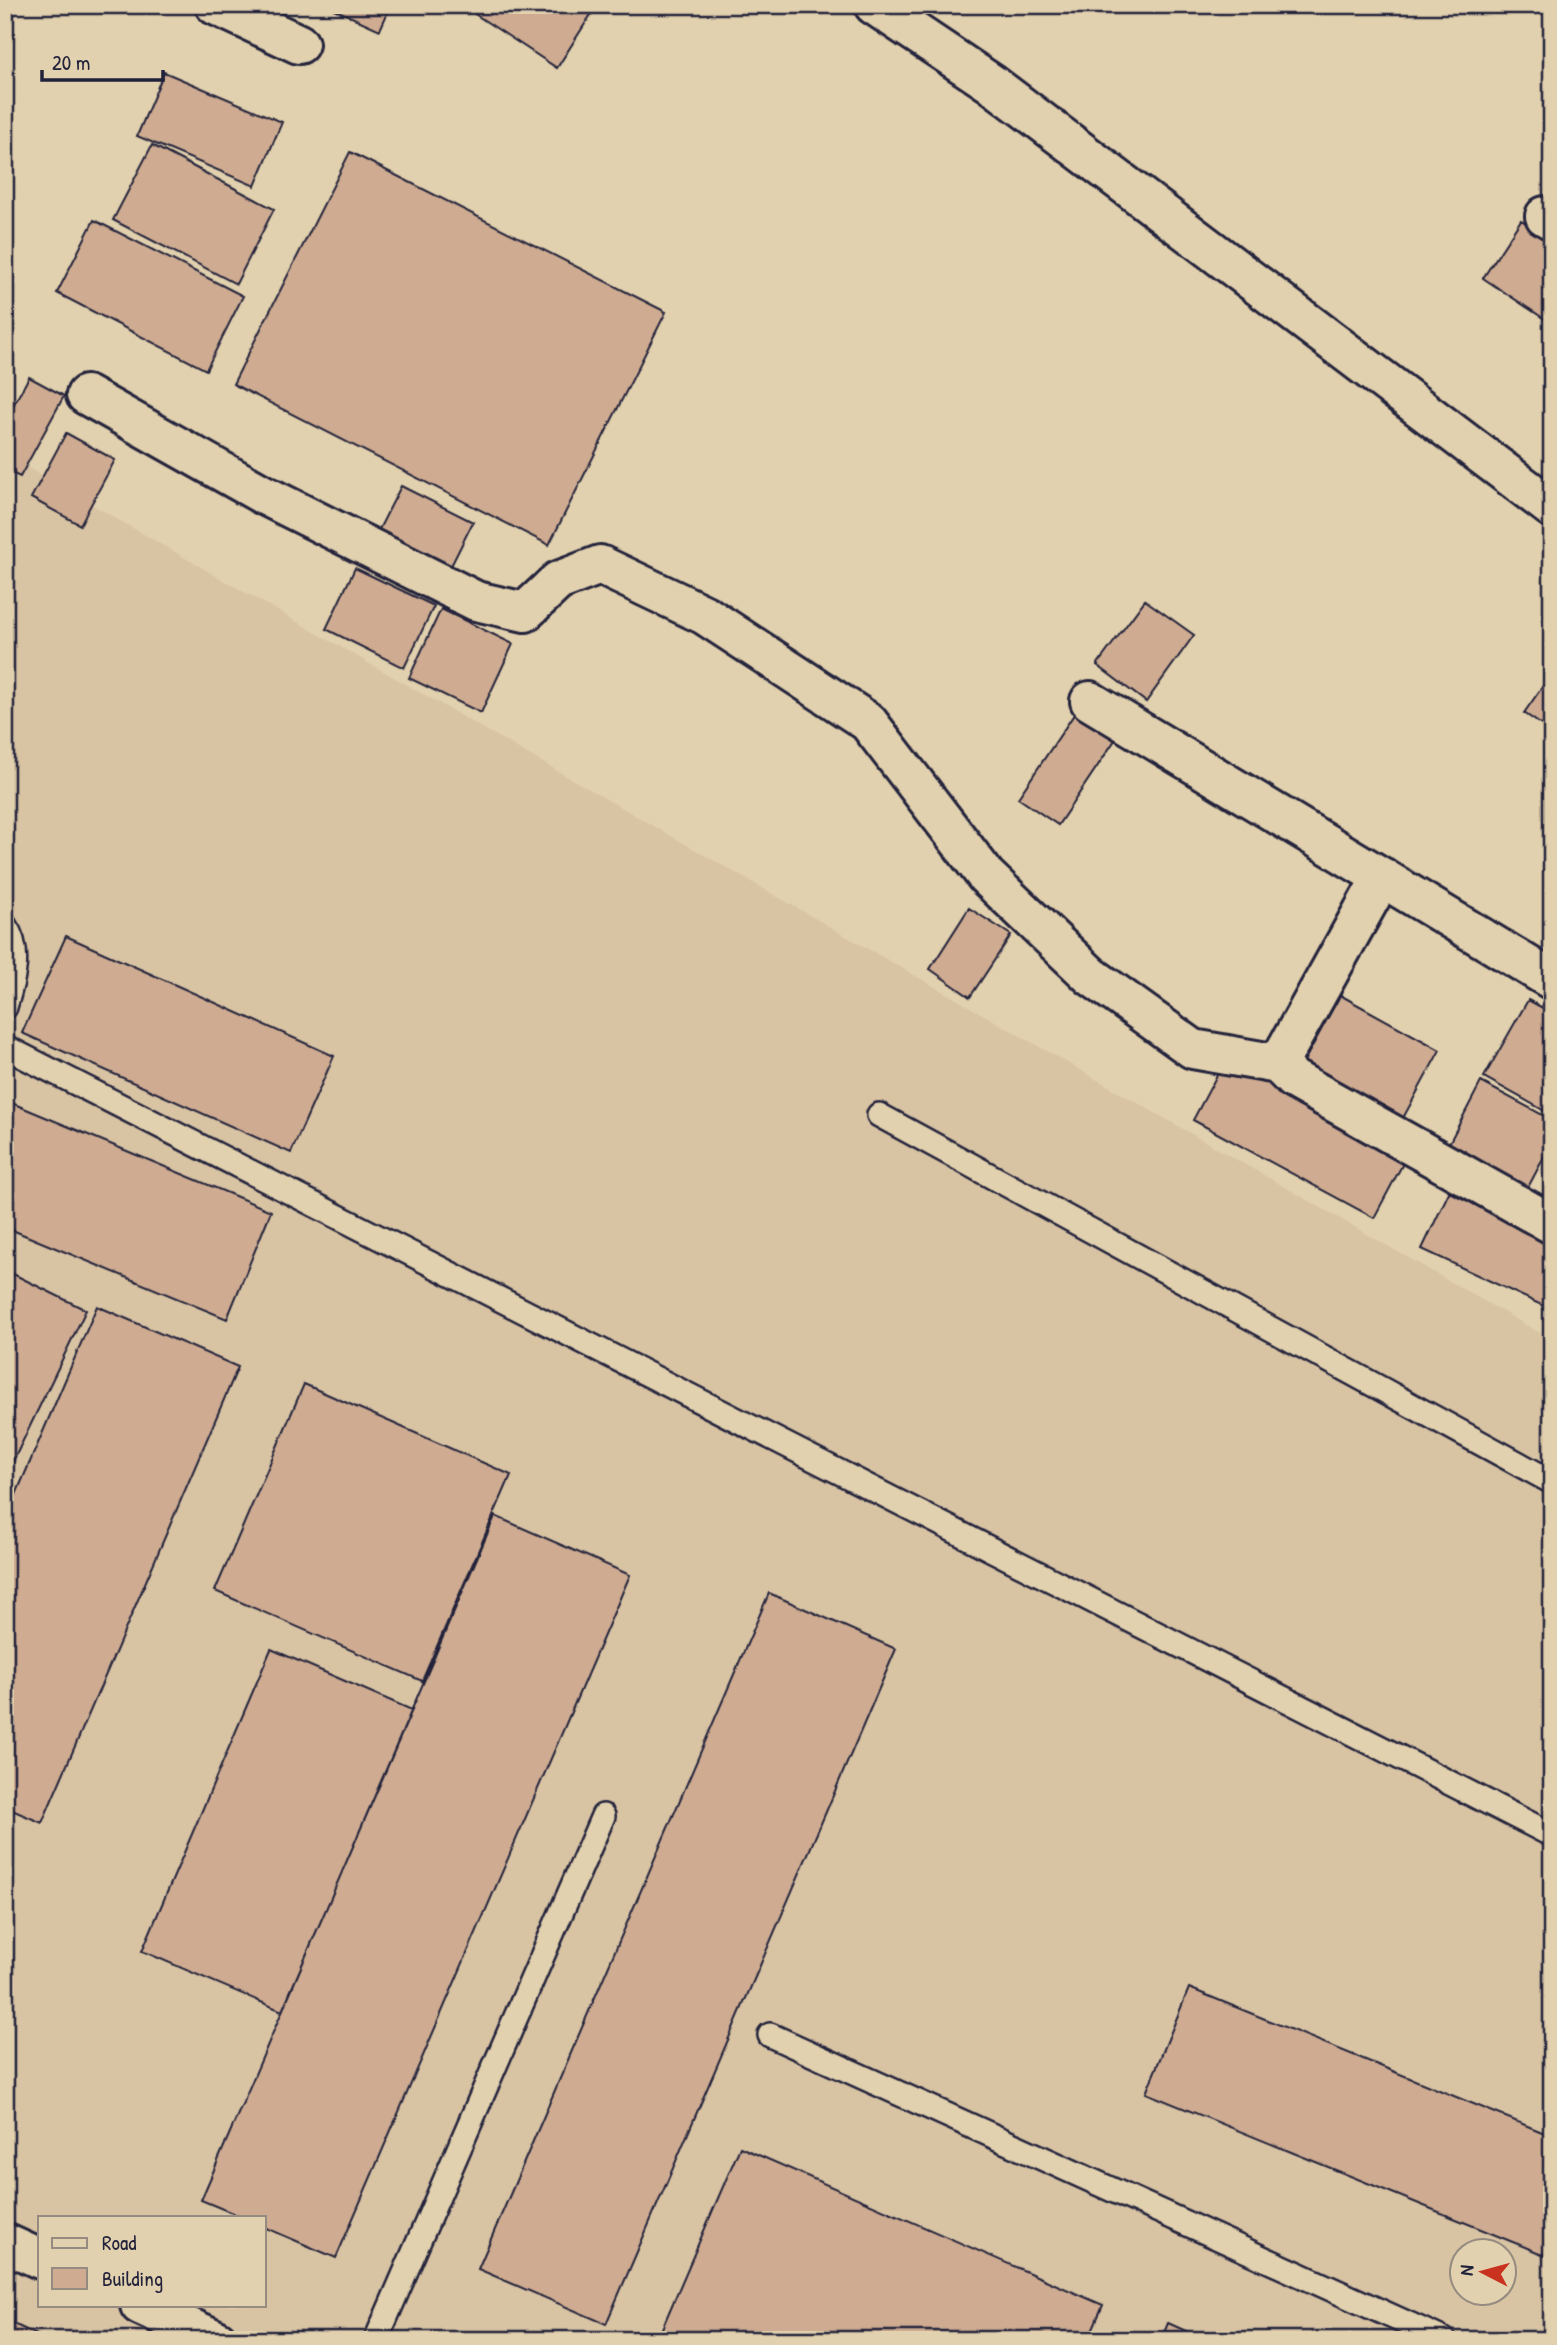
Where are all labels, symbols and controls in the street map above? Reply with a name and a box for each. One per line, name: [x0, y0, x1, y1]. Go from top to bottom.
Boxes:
scale bar: [42, 38, 163, 82]
text: 20 m: [52, 48, 90, 77]
legend: [38, 2216, 266, 2306]
text: Road: [102, 2228, 136, 2257]
north arrow: [1448, 2236, 1518, 2306]
text: Building: [102, 2264, 163, 2293]
text: N: [1453, 2264, 1480, 2277]

